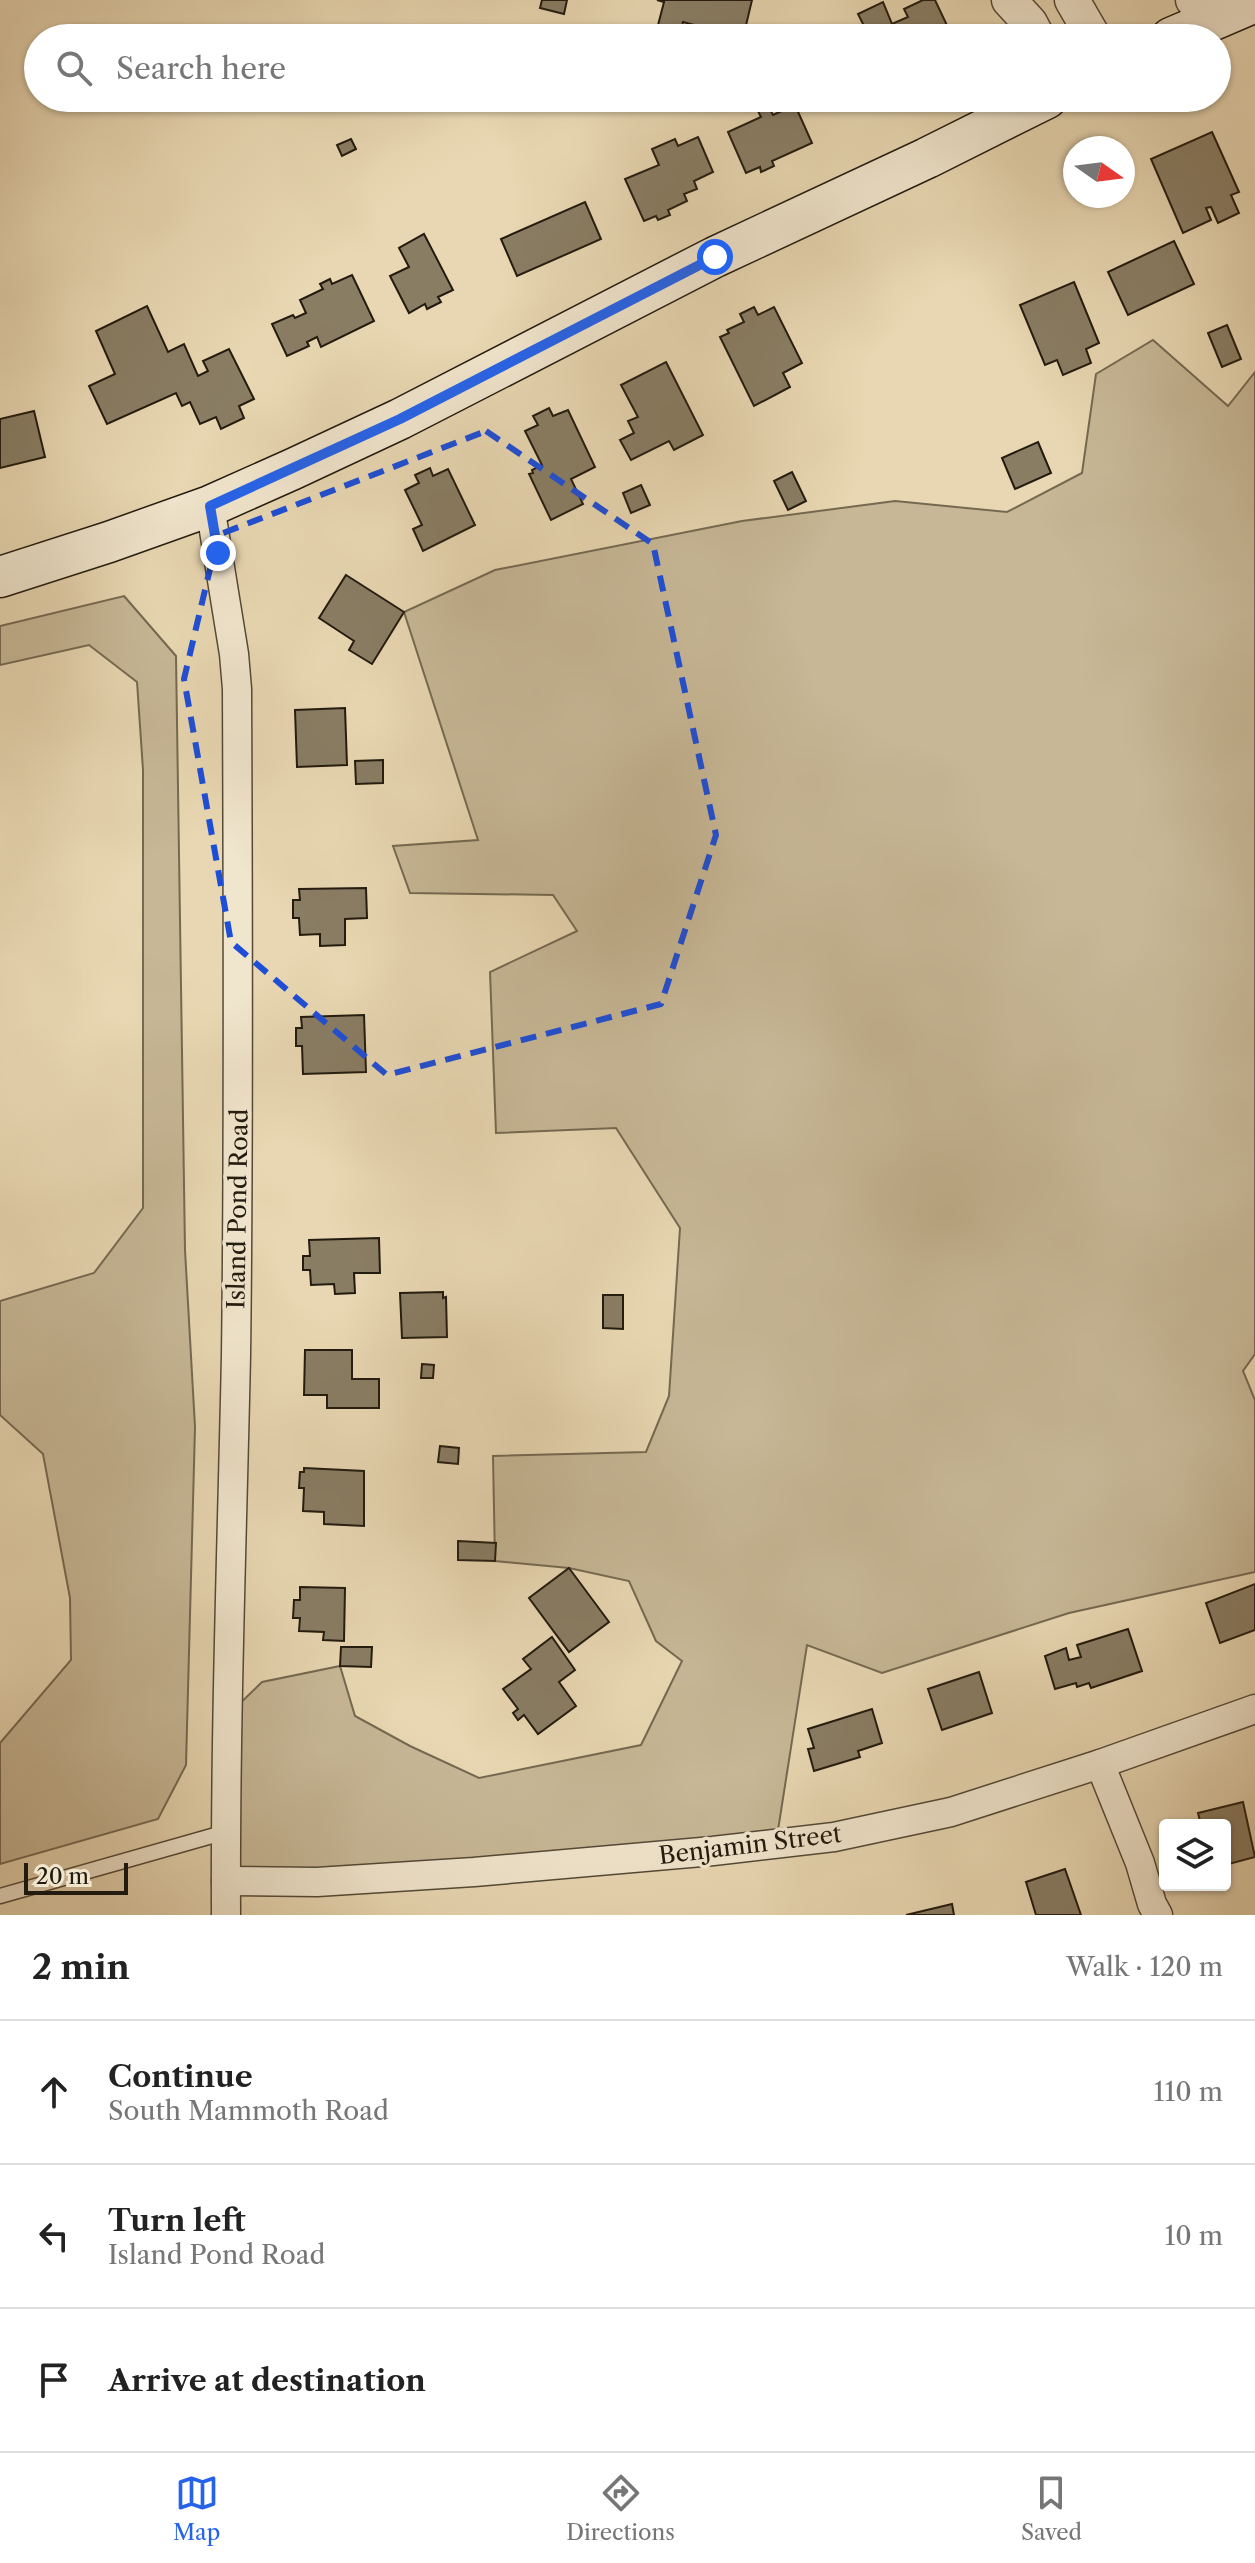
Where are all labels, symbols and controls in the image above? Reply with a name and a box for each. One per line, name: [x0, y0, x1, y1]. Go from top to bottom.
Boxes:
search box: [24, 24, 1231, 112]
icon: search: [52, 46, 96, 90]
text: Search here: [116, 50, 286, 87]
north arrow: [1063, 136, 1135, 208]
route start: [697, 239, 733, 275]
route end: [200, 535, 236, 571]
street label: Island Pond Road: [221, 1108, 254, 1309]
street label: Benjamin Street: [657, 1819, 843, 1870]
map controls: [1159, 1819, 1231, 1891]
button: layers: [1159, 1819, 1231, 1891]
scale bar: [24, 1859, 128, 1895]
text: 20 m: [36, 1863, 89, 1890]
text: 2 min: [32, 1946, 130, 1988]
text: Walk · 120 m: [1066, 1951, 1223, 1983]
text: Continue: [108, 2058, 253, 2095]
icon: ahead: [32, 2070, 76, 2114]
text: 110 m: [1154, 2076, 1223, 2108]
text: South Mammoth Road: [108, 2095, 389, 2127]
text: Turn left: [108, 2202, 245, 2239]
icon: left: [32, 2214, 76, 2258]
text: 10 m: [1164, 2220, 1223, 2252]
text: Island Pond Road: [108, 2239, 325, 2271]
icon: arrive: [32, 2358, 76, 2402]
text: Arrive at destination: [108, 2362, 426, 2399]
tab: Map: [173, 2471, 220, 2546]
tab: Directions: [566, 2471, 675, 2546]
tab: Saved: [1021, 2471, 1082, 2546]

